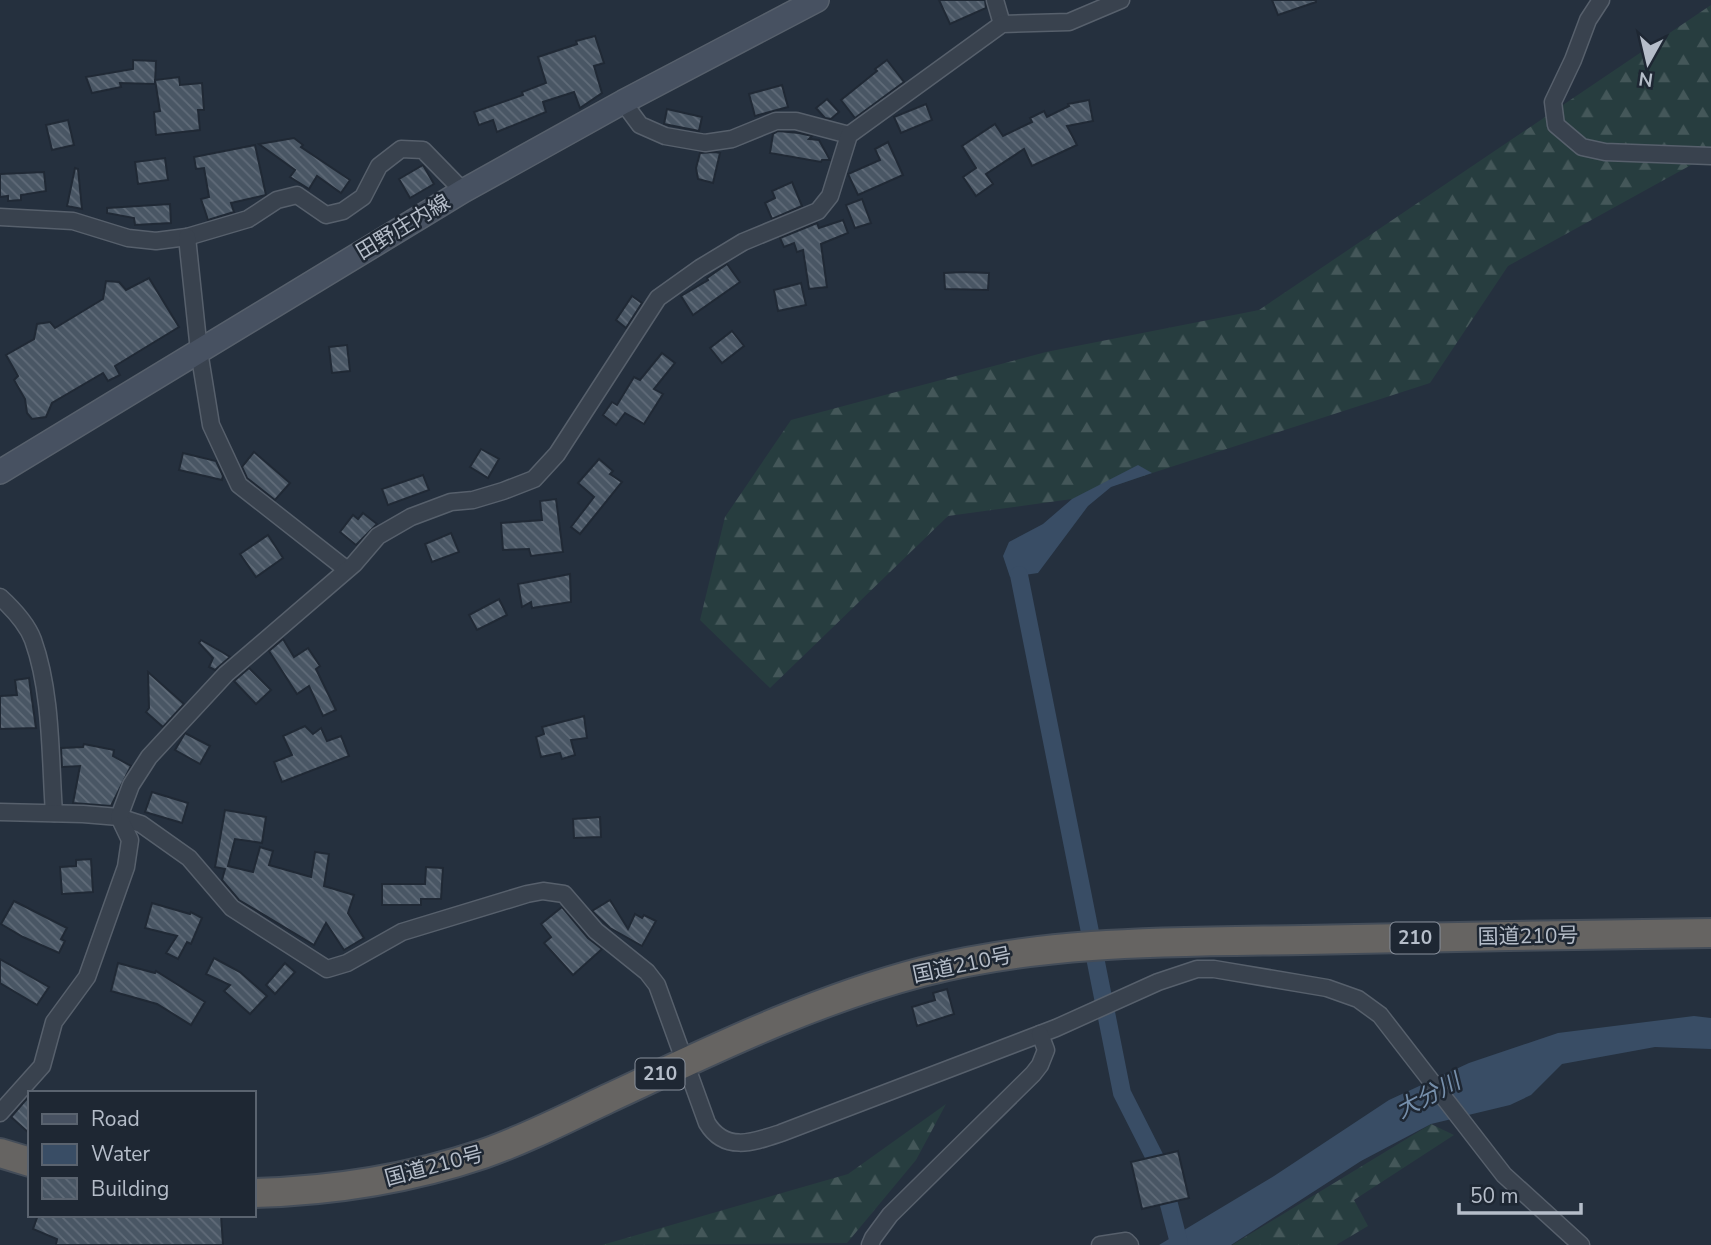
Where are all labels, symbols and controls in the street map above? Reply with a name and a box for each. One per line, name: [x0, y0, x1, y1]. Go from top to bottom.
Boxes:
north arrow: [1613, 28, 1683, 98]
text: N: [1637, 65, 1655, 93]
street label: 田野庄内線: [351, 188, 455, 266]
street label: 国道210号: [1477, 921, 1579, 951]
road number: 210: [1390, 922, 1440, 954]
street label: 国道210号: [910, 941, 1014, 989]
road number: 210: [636, 1058, 684, 1090]
water label: 大分川: [1390, 1065, 1468, 1126]
legend: [28, 1091, 256, 1217]
text: Road: [91, 1105, 140, 1133]
street label: 国道210号: [382, 1139, 486, 1193]
text: Water: [91, 1140, 150, 1168]
scale bar: [1459, 1172, 1582, 1216]
text: Building: [91, 1175, 169, 1203]
text: 50 m: [1470, 1182, 1519, 1210]

